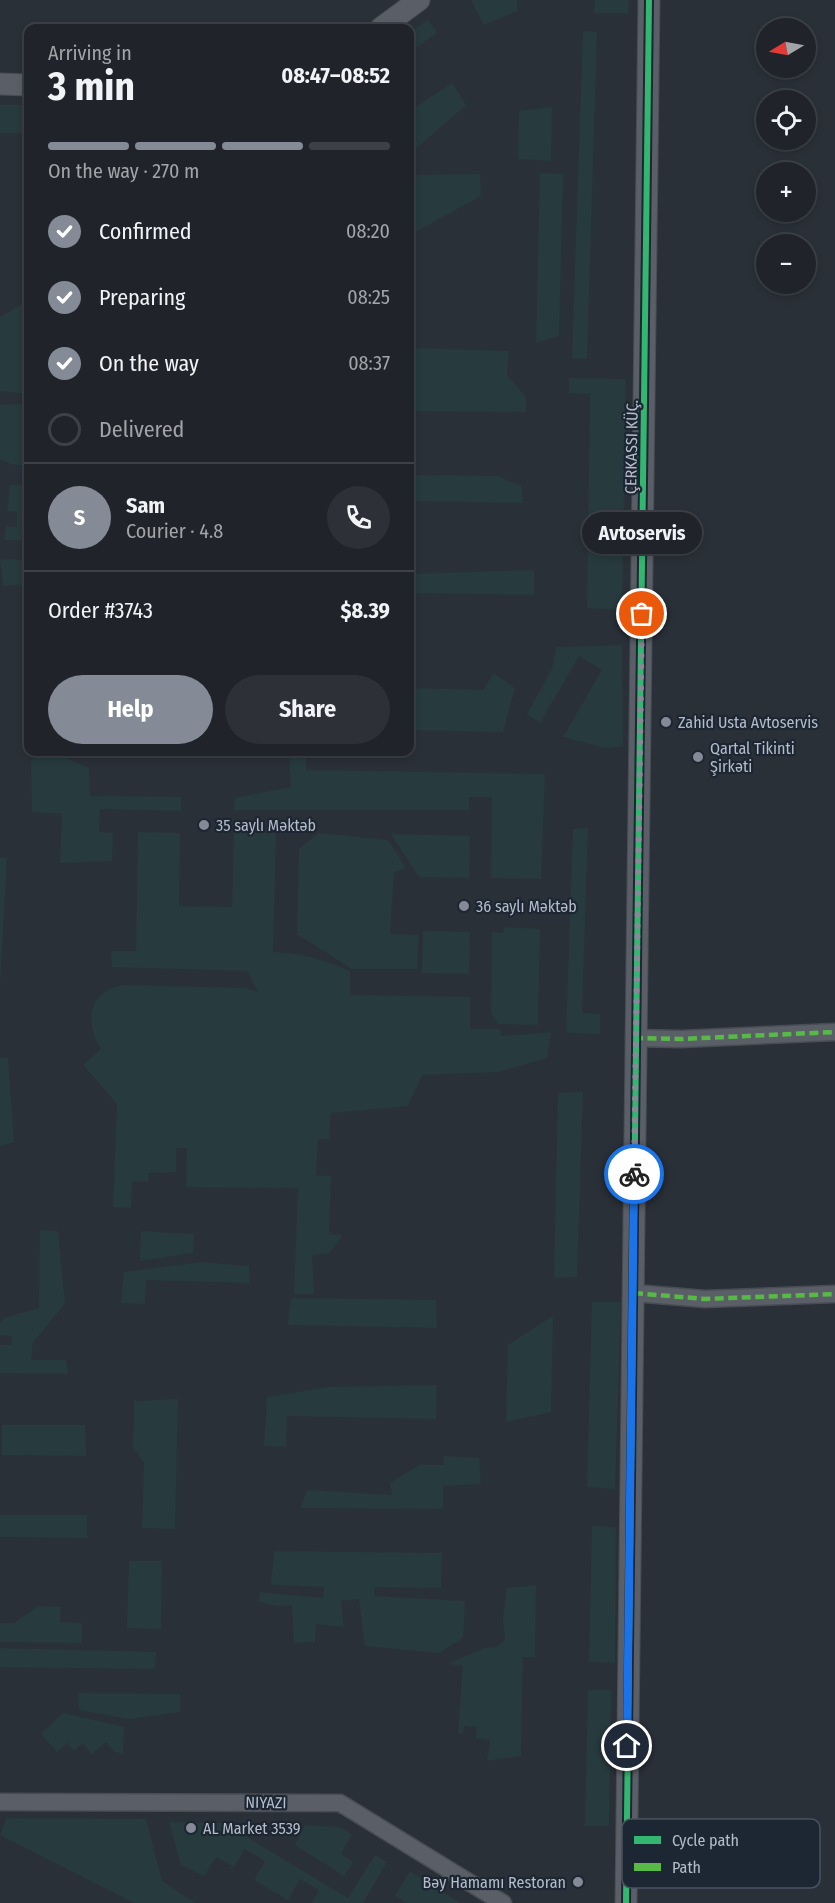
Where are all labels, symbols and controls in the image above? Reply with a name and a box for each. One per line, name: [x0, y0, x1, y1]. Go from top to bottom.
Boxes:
north arrow: [756, 18, 816, 78]
map controls: [756, 18, 816, 294]
text: Arriving in: [48, 41, 132, 65]
text: 08:47–08:52: [281, 62, 390, 89]
text: 3 min: [48, 64, 135, 110]
button: locate: [756, 90, 816, 150]
text: On the way · 270 m: [48, 159, 199, 183]
button: +: [756, 162, 816, 222]
icon: check: [48, 215, 81, 248]
text: Confirmed: [99, 218, 192, 245]
text: 08:20: [346, 219, 390, 243]
button: −: [756, 234, 816, 294]
icon: check: [48, 281, 81, 314]
text: Preparing: [99, 284, 185, 311]
text: 08:25: [347, 285, 390, 309]
icon: check: [48, 347, 81, 380]
text: On the way: [99, 350, 199, 377]
text: 08:37: [348, 351, 390, 375]
street label: ÇERKASSI KÜÇ.: [621, 400, 643, 494]
text: Delivered: [99, 416, 184, 443]
button: phone: [327, 486, 390, 549]
text: Sam: [126, 492, 165, 519]
text: S: [74, 504, 85, 531]
callout: Avtoservis: [582, 512, 702, 554]
text: Courier · 4.8: [126, 519, 223, 543]
text: Avtoservis: [598, 521, 686, 545]
pin: [616, 588, 667, 639]
text: Order #3743: [48, 597, 153, 624]
text: $8.39: [340, 597, 390, 624]
icon: bag: [625, 597, 658, 630]
button: Help: [48, 675, 213, 744]
button: Share: [225, 675, 390, 744]
place label: Zahid Usta Avtoservis: [678, 713, 818, 732]
marker: Zahid Usta Avtoservis: [659, 715, 673, 729]
place label: Qartal Tikinti Şirkәti: [710, 739, 795, 776]
marker: Qartal Tikinti Şirkәti: [691, 750, 705, 764]
place label: 35 saylı Məktəb: [216, 816, 316, 835]
marker: 35 saylı Məktəb: [197, 818, 211, 832]
place label: 36 saylı Məktəb: [476, 897, 577, 916]
marker: 36 saylı Məktəb: [457, 899, 471, 913]
courier: [604, 1144, 664, 1204]
icon: bike: [618, 1158, 651, 1191]
pin: [601, 1720, 652, 1771]
icon: home: [610, 1729, 643, 1762]
street label: NIYAZI: [245, 1793, 287, 1812]
place label: AL Market 3539: [203, 1819, 301, 1838]
legend: [622, 1819, 820, 1888]
marker: AL Market 3539: [184, 1821, 198, 1835]
text: Cycle path: [672, 1831, 739, 1850]
text: Path: [672, 1858, 701, 1877]
place label: Bәy Hamamı Restoran: [423, 1873, 566, 1892]
marker: Bәy Hamamı Restoran: [571, 1875, 585, 1889]

